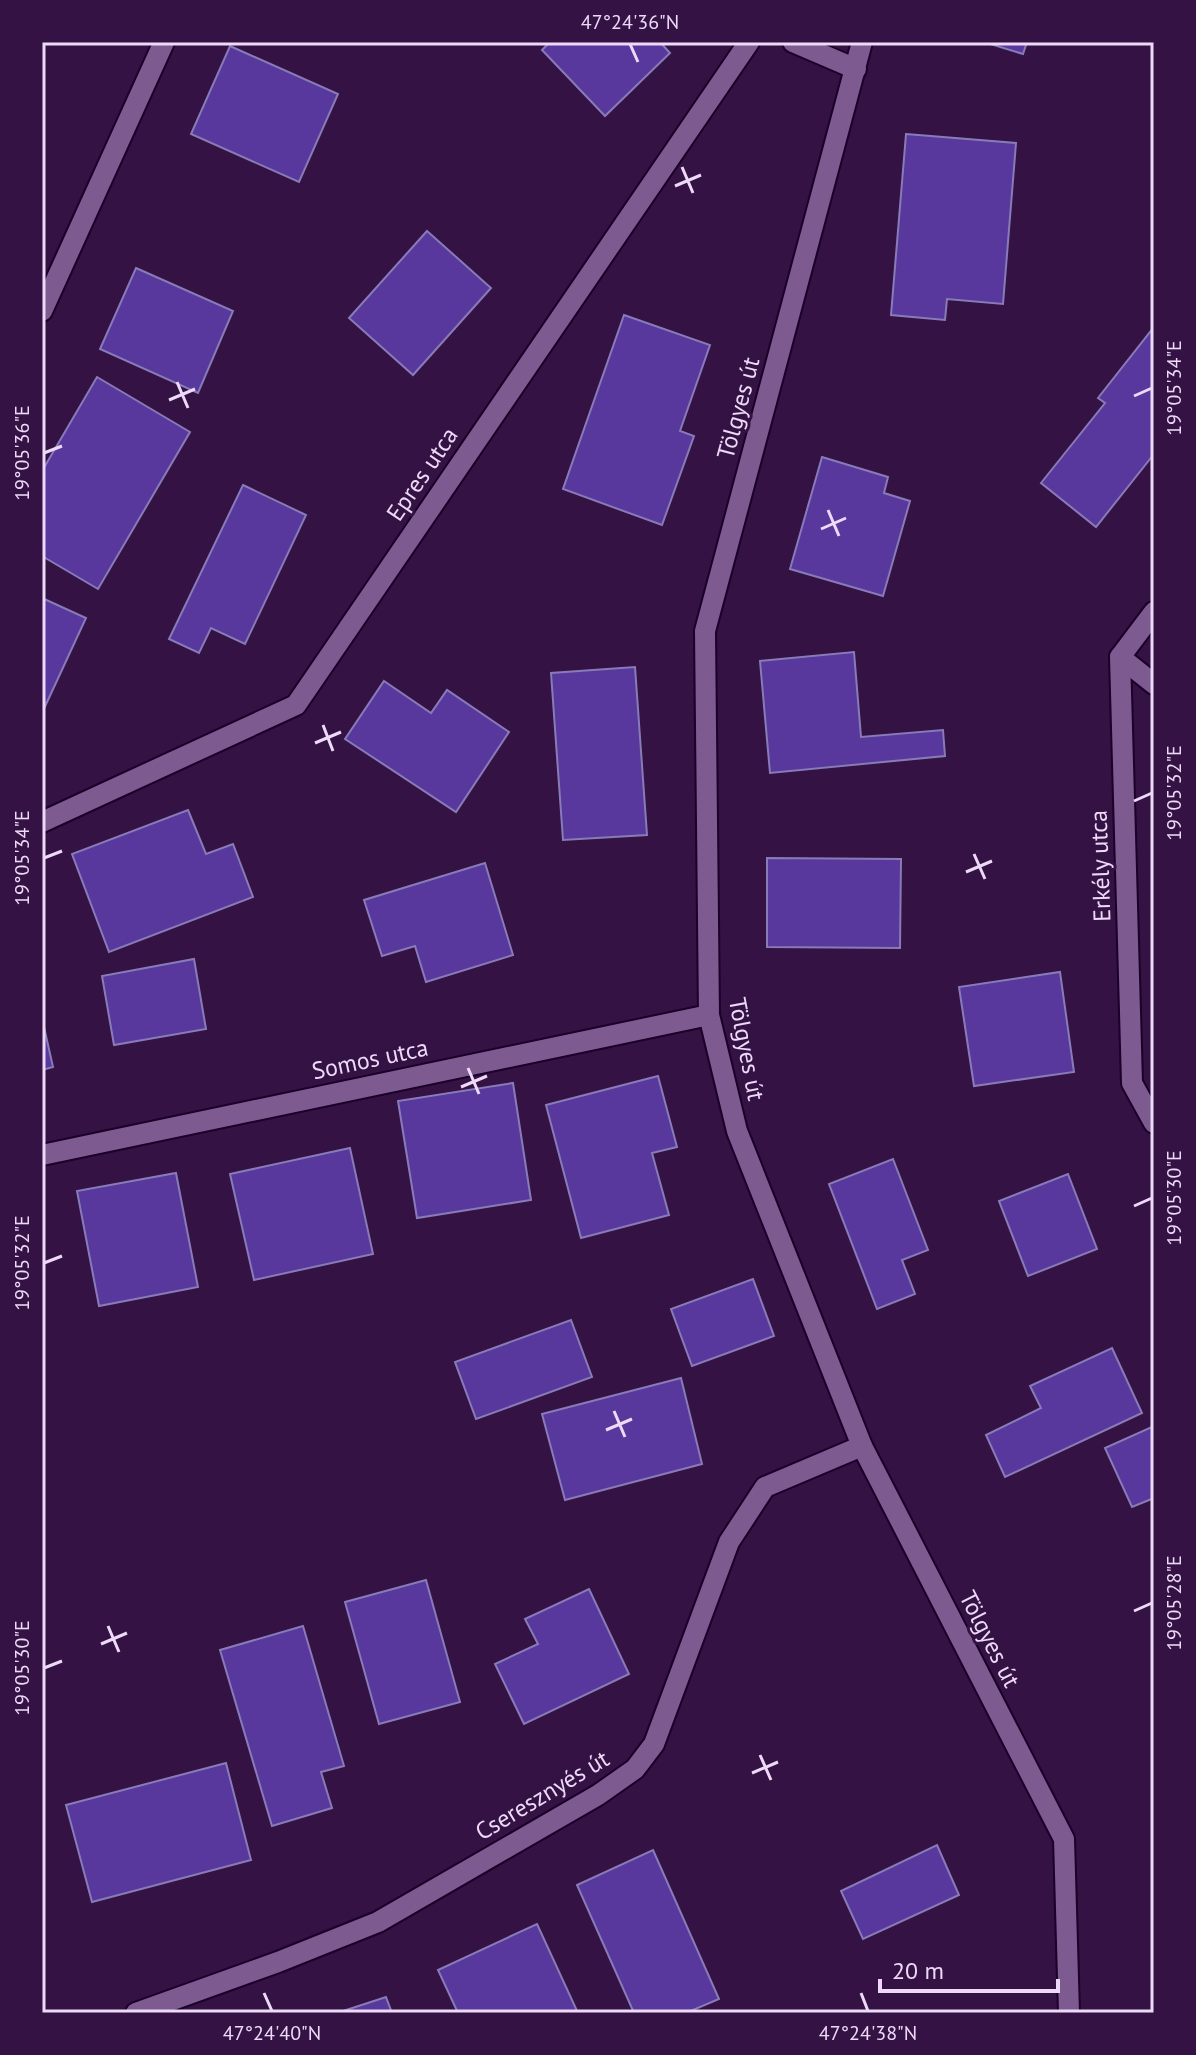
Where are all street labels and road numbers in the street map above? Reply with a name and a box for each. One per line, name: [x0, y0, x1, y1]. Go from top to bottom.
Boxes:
street label: Tölgyes út: [710, 354, 766, 462]
street label: Epres utca: [379, 421, 465, 527]
street label: Erkély utca: [1083, 810, 1117, 922]
street label: Tölgyes út: [722, 995, 772, 1103]
street label: Somos utca: [309, 1032, 431, 1086]
street label: Tölgyes út: [952, 1585, 1028, 1693]
street label: Cseresznyés út: [469, 1743, 615, 1847]

